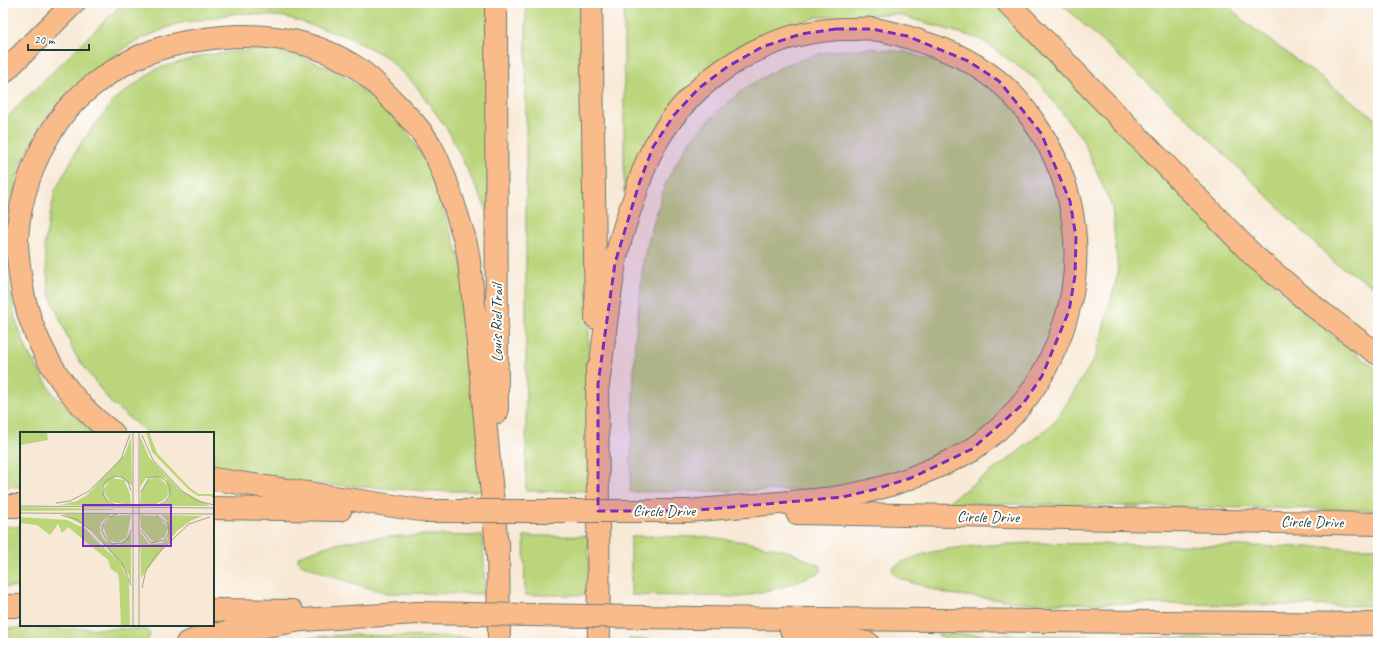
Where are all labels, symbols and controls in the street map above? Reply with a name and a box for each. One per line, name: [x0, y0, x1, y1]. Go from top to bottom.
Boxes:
scale bar: [28, 26, 89, 52]
text: 20 m: [34, 32, 56, 48]
street label: Louis Riel Trail: [487, 281, 507, 362]
inset map: [20, 432, 214, 626]
street label: Circle Drive: [633, 501, 697, 521]
street label: Circle Drive: [957, 506, 1021, 528]
street label: Circle Drive: [1281, 511, 1345, 533]

